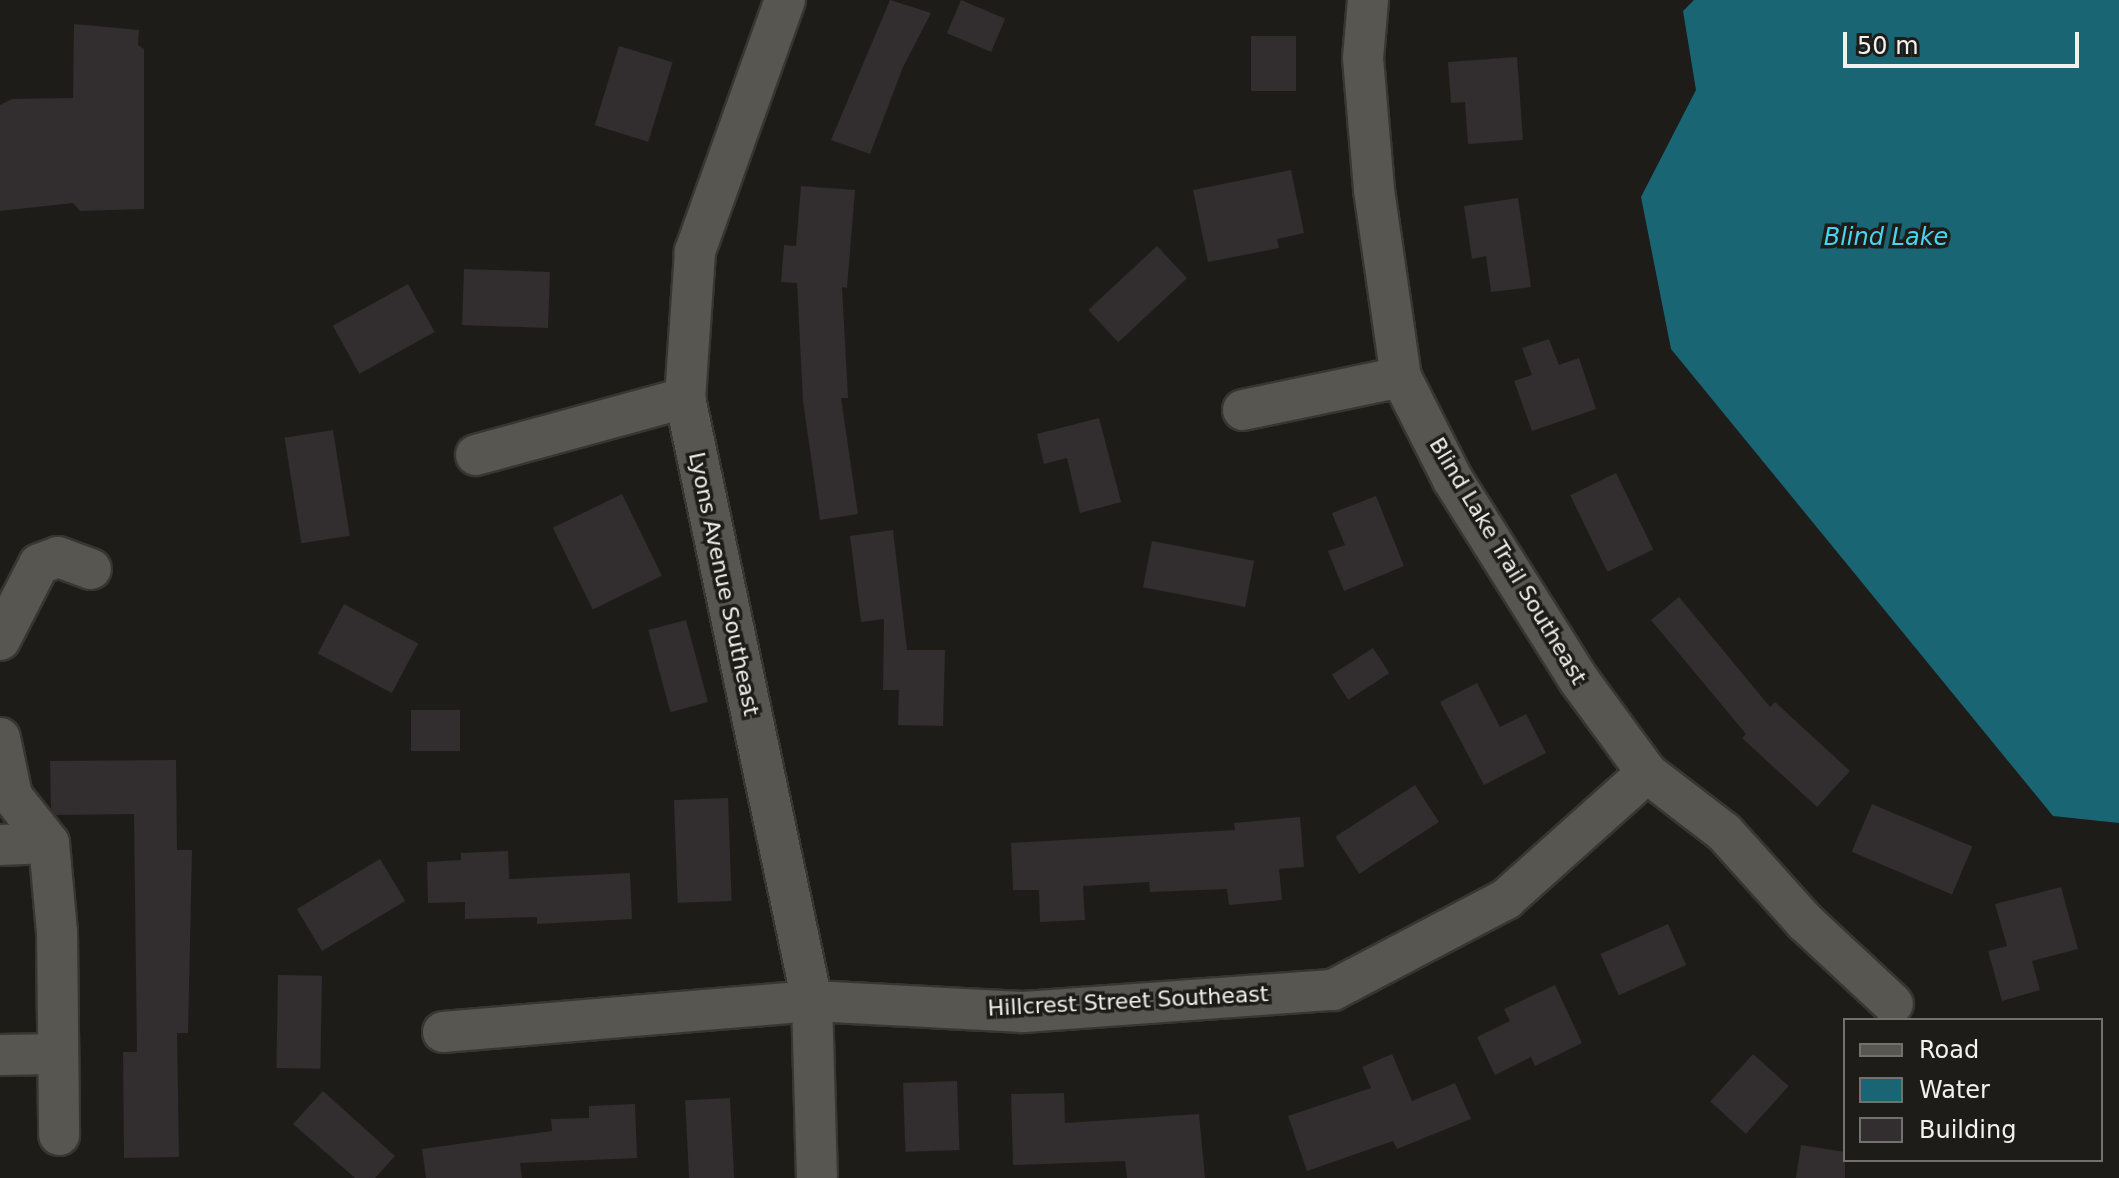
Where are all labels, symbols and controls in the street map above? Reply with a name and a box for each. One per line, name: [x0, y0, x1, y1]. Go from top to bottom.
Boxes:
scale bar: [1847, 16, 2083, 66]
text: 50 m: [1857, 32, 1919, 60]
water label: Blind Lake: [1824, 224, 1948, 252]
street label: Blind Lake Trail Southeast: [1424, 433, 1592, 689]
street label: Lyons Avenue Southeast: [683, 450, 765, 718]
street label: Hillcrest Street Southeast: [987, 980, 1269, 1022]
legend: [1843, 1018, 2103, 1162]
text: Road: [1919, 1036, 1979, 1064]
text: Water: [1919, 1076, 1990, 1104]
text: Building: [1919, 1116, 2016, 1144]

